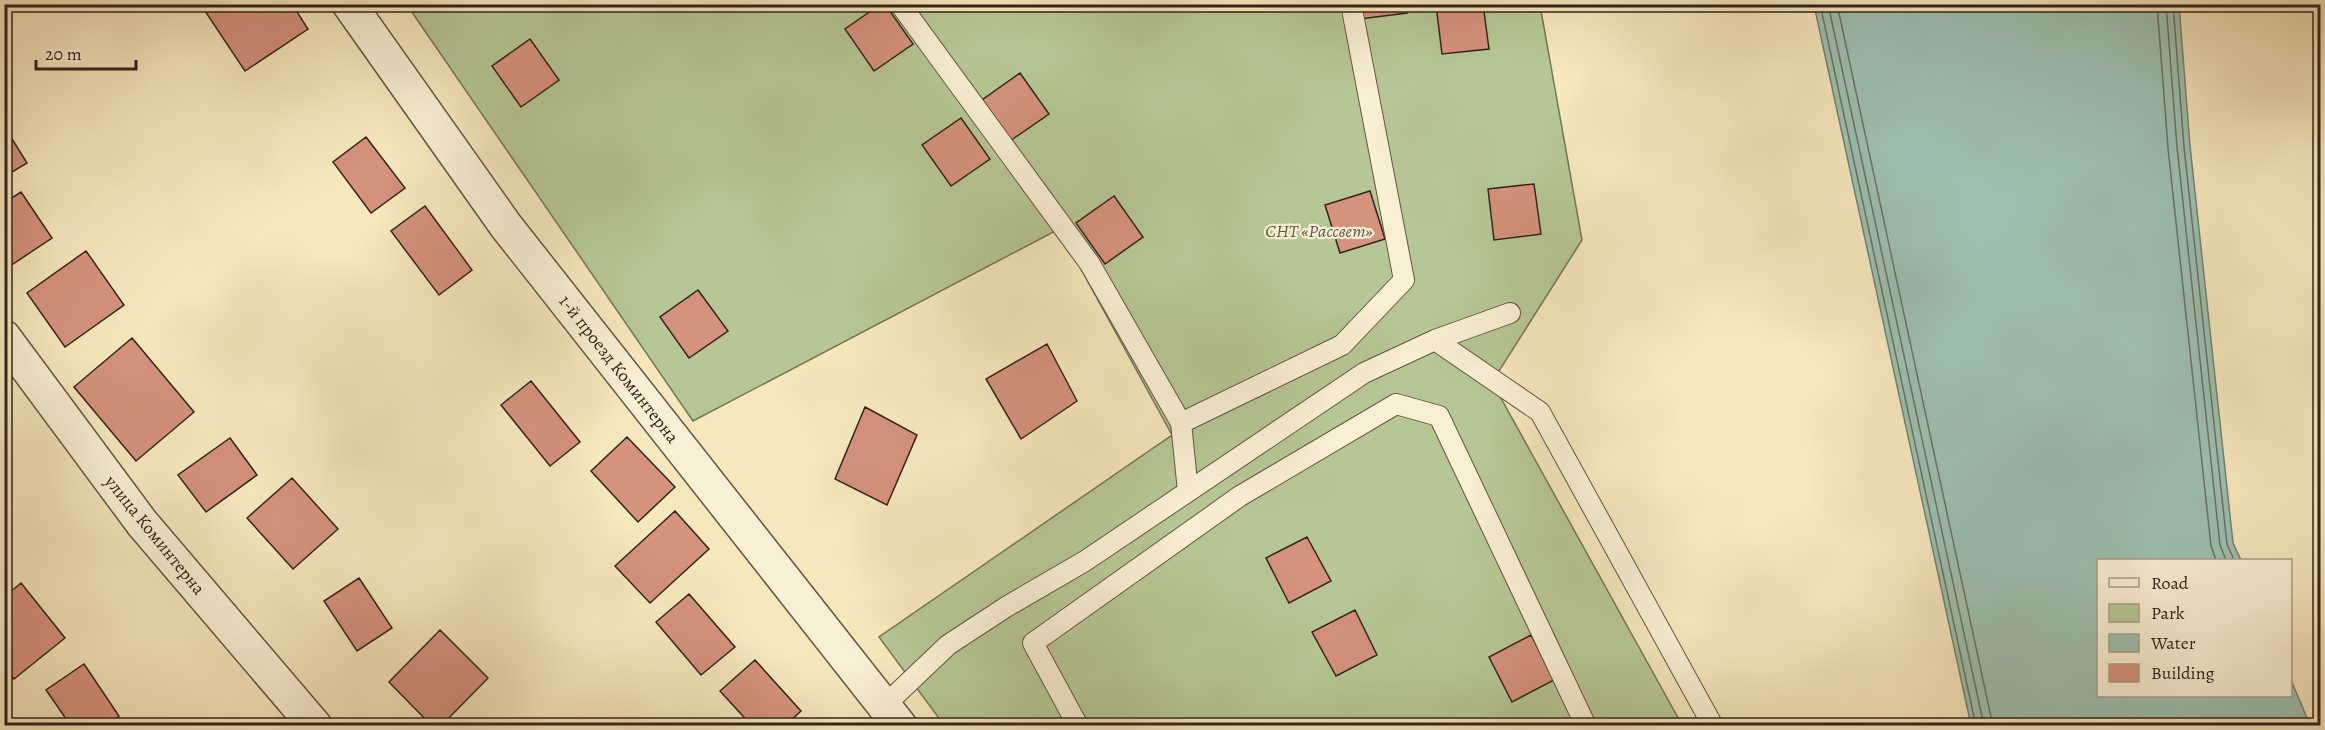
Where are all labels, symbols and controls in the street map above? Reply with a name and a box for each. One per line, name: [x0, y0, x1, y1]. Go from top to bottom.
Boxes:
scale bar: [36, 33, 136, 71]
text: 20 m: [45, 42, 82, 66]
park label: СНТ «Рассвет»: [1265, 219, 1373, 243]
street label: 1-й проезд Коминтерна: [554, 290, 685, 449]
street label: улица Коминтерна: [99, 470, 211, 600]
legend: [2097, 559, 2292, 697]
text: Road: [2151, 571, 2189, 595]
text: Park: [2151, 601, 2185, 625]
text: Water: [2150, 631, 2196, 655]
text: Building: [2151, 661, 2215, 685]

